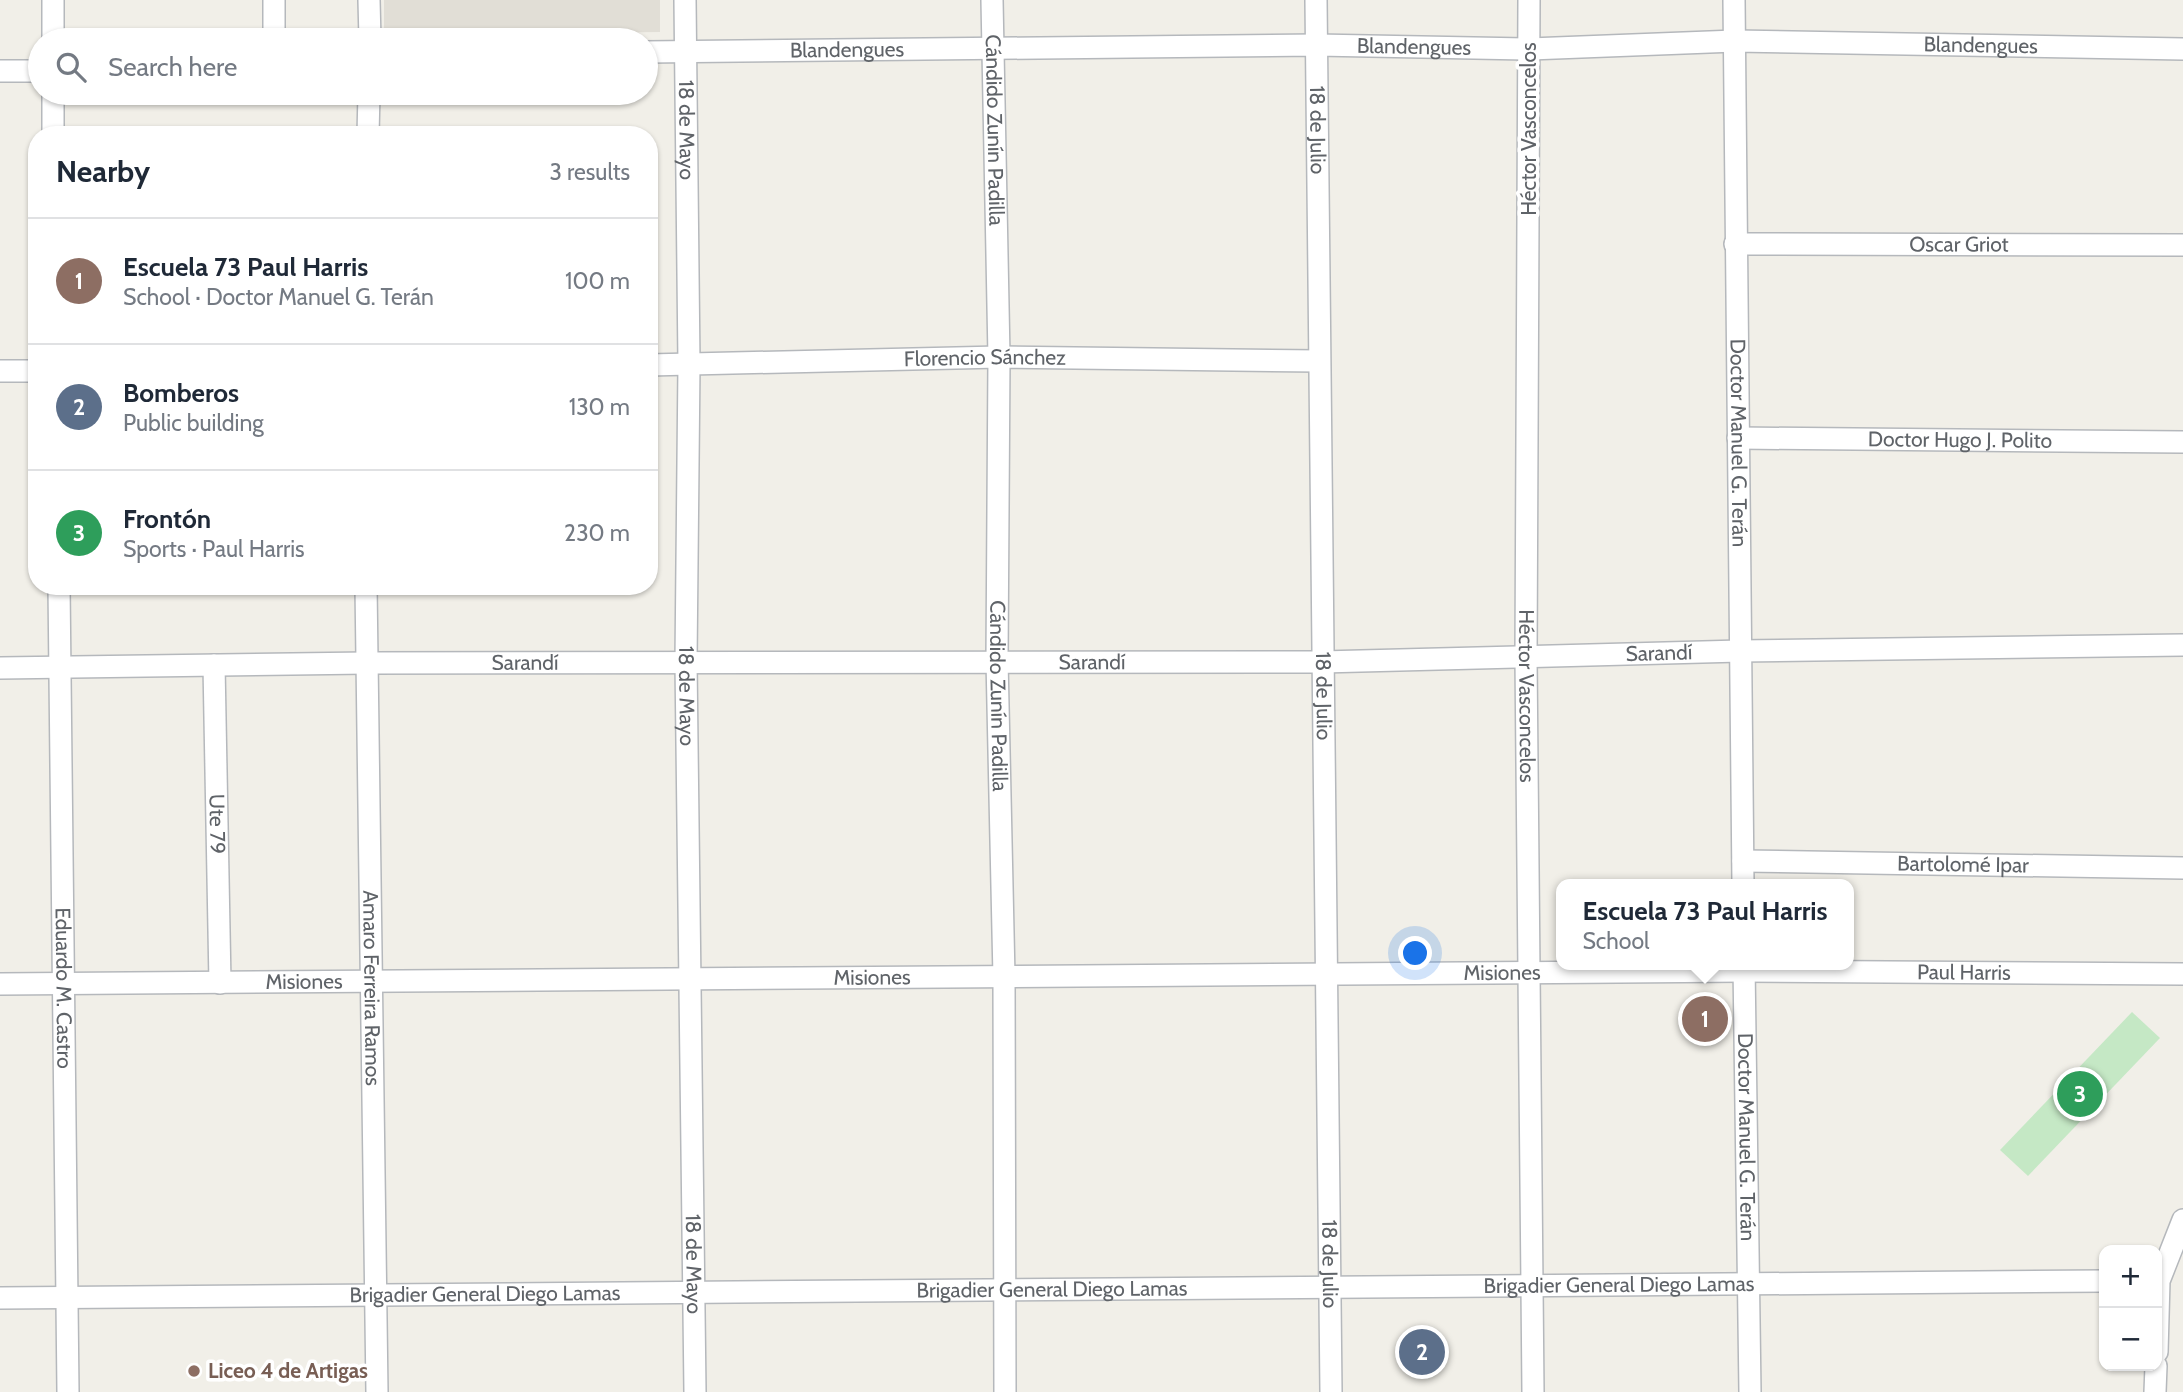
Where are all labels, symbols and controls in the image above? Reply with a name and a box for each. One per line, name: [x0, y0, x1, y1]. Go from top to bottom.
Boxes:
search box: [28, 28, 658, 105]
street label: Blandengues: [1923, 31, 2038, 58]
street label: Blandengues: [1357, 33, 1472, 60]
street label: Cándido Zunín Padilla: [981, 34, 1009, 226]
street label: Blandengues: [790, 36, 905, 62]
street label: Héctor Vasconcelos: [1516, 42, 1541, 216]
icon: search: [52, 48, 90, 86]
text: Search here: [108, 51, 237, 83]
street label: 18 de Mayo: [674, 80, 700, 180]
street label: 18 de Julio: [1305, 86, 1331, 174]
text: Nearby: [56, 153, 150, 190]
text: 3 results: [549, 158, 630, 186]
street label: Oscar Griot: [1909, 231, 2009, 257]
text: Escuela 73 Paul Harris: [123, 251, 368, 283]
text: 1: [75, 267, 83, 295]
text: 100 m: [565, 267, 630, 295]
text: School · Doctor Manuel G. Terán: [123, 283, 434, 311]
street label: Doctor Manuel G. Terán: [1725, 339, 1753, 547]
street label: Florencio Sánchez: [903, 344, 1066, 371]
text: Bomberos: [123, 377, 239, 409]
text: 2: [73, 393, 85, 421]
text: 130 m: [569, 393, 630, 421]
text: Public building: [123, 409, 264, 437]
street label: Doctor Hugo J. Polito: [1868, 426, 2052, 453]
text: Frontón: [123, 503, 211, 535]
text: 3: [73, 519, 85, 547]
text: 230 m: [564, 519, 630, 547]
text: Sports · Paul Harris: [123, 535, 305, 563]
street label: Cándido Zunín Padilla: [985, 600, 1013, 792]
street label: Héctor Vasconcelos: [1514, 609, 1540, 783]
street label: Sarandí: [1625, 639, 1693, 666]
street label: 18 de Mayo: [674, 646, 700, 746]
street label: Sarandí: [1059, 649, 1126, 674]
street label: Sarandí: [492, 650, 559, 675]
street label: 18 de Julio: [1311, 652, 1337, 740]
street label: Ute 79: [204, 794, 231, 854]
street label: Bartolomé Ipar: [1897, 850, 2029, 878]
popup: [1556, 879, 1854, 970]
street label: Amaro Ferreira Ramos: [358, 890, 386, 1086]
text: Escuela 73 Paul Harris: [1582, 895, 1828, 927]
street label: Eduardo M. Castro: [51, 907, 77, 1069]
text: School: [1582, 927, 1649, 955]
your location: [1398, 936, 1432, 970]
street label: Paul Harris: [1917, 959, 2011, 985]
street label: Misiones: [1463, 960, 1541, 985]
street label: Misiones: [833, 964, 911, 990]
street label: Misiones: [265, 968, 343, 994]
pin: 1: [1682, 993, 1728, 1045]
street label: Doctor Manuel G. Terán: [1733, 1033, 1761, 1241]
pin: 3: [2057, 1068, 2103, 1120]
street label: 18 de Mayo: [681, 1214, 707, 1314]
street label: 18 de Julio: [1317, 1219, 1343, 1308]
map controls: [2099, 1245, 2162, 1371]
button: +: [2099, 1245, 2162, 1308]
street label: Brigadier General Diego Lamas: [1483, 1271, 1755, 1298]
street label: Brigadier General Diego Lamas: [916, 1275, 1188, 1303]
street label: Brigadier General Diego Lamas: [349, 1280, 621, 1307]
button: −: [2099, 1308, 2162, 1371]
pin: 2: [1399, 1326, 1445, 1378]
place label: Liceo 4 de Artigas: [208, 1358, 368, 1383]
marker: Liceo 4 de Artigas: [186, 1363, 202, 1379]

